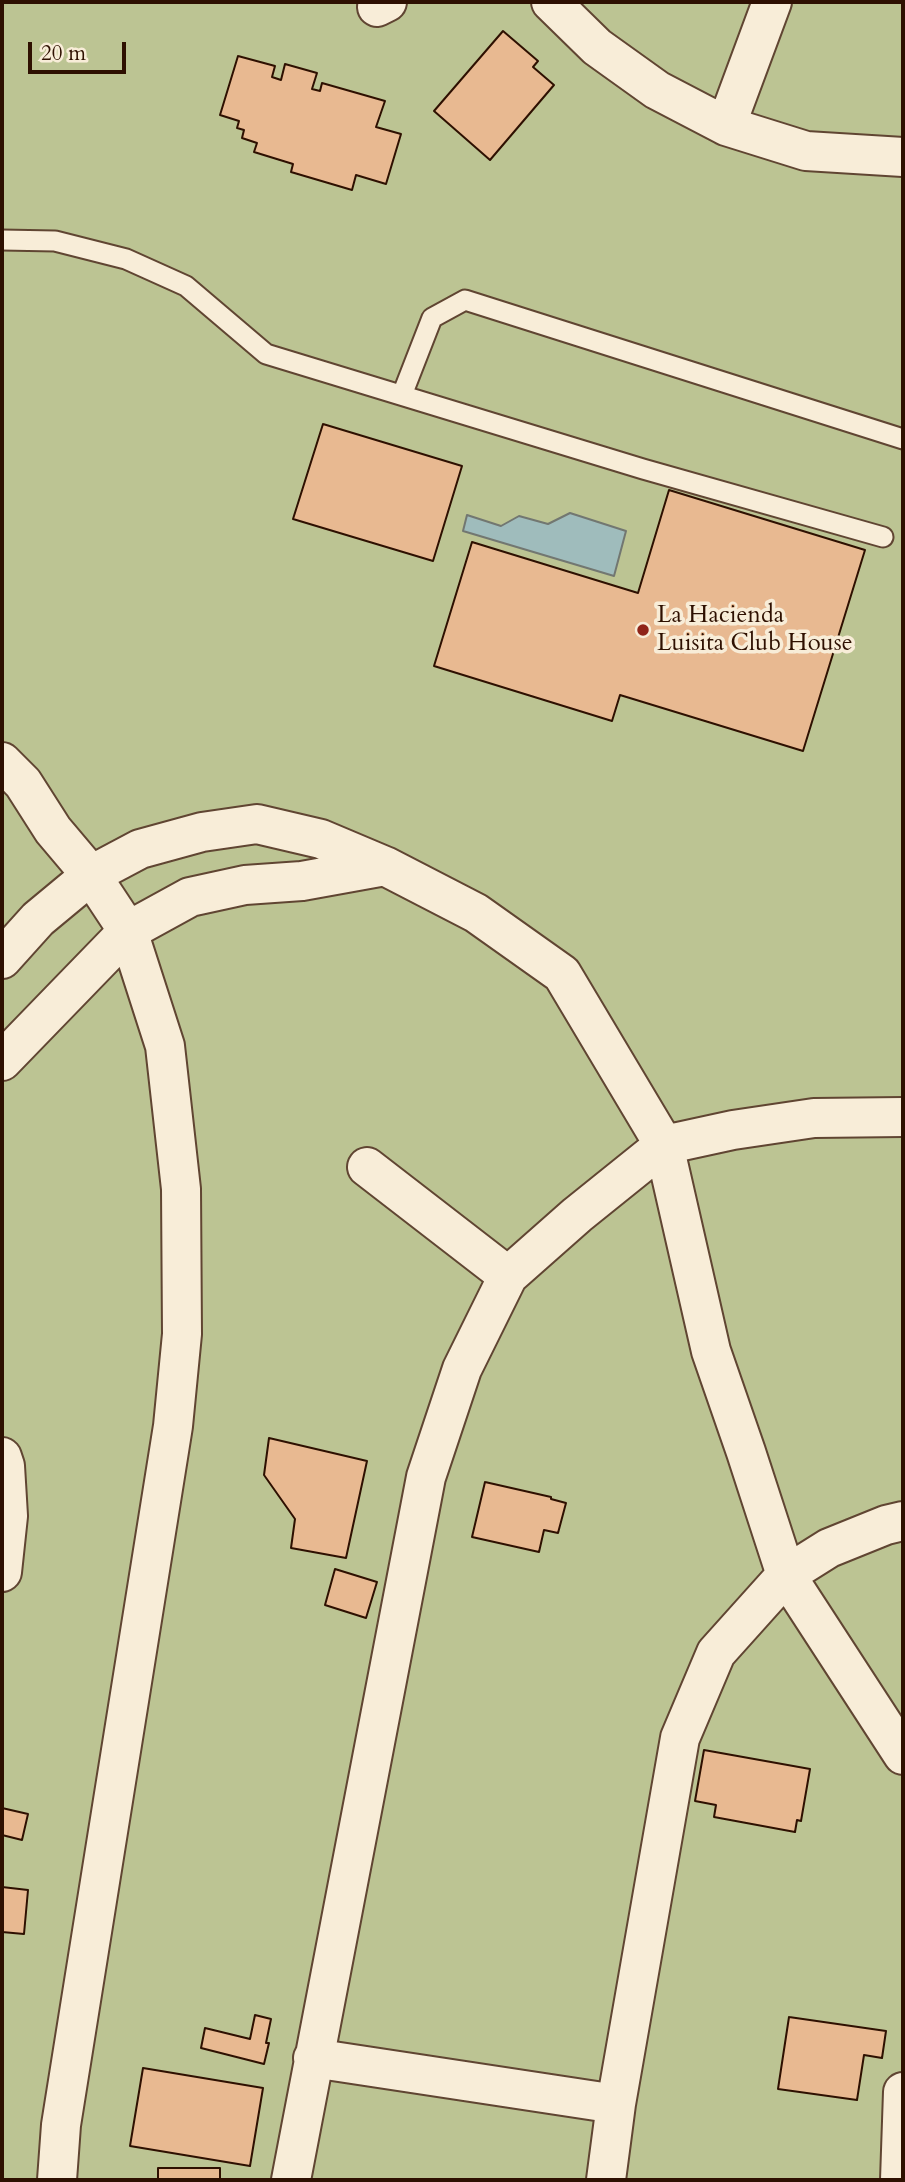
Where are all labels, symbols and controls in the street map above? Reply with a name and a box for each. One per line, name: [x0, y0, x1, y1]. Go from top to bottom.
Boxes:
scale bar: [32, 28, 130, 72]
text: 20 m: [41, 39, 86, 68]
place label: La Hacienda Luisita Club House: [657, 602, 853, 658]
marker: La Hacienda Luisita Club House: [635, 622, 651, 638]

